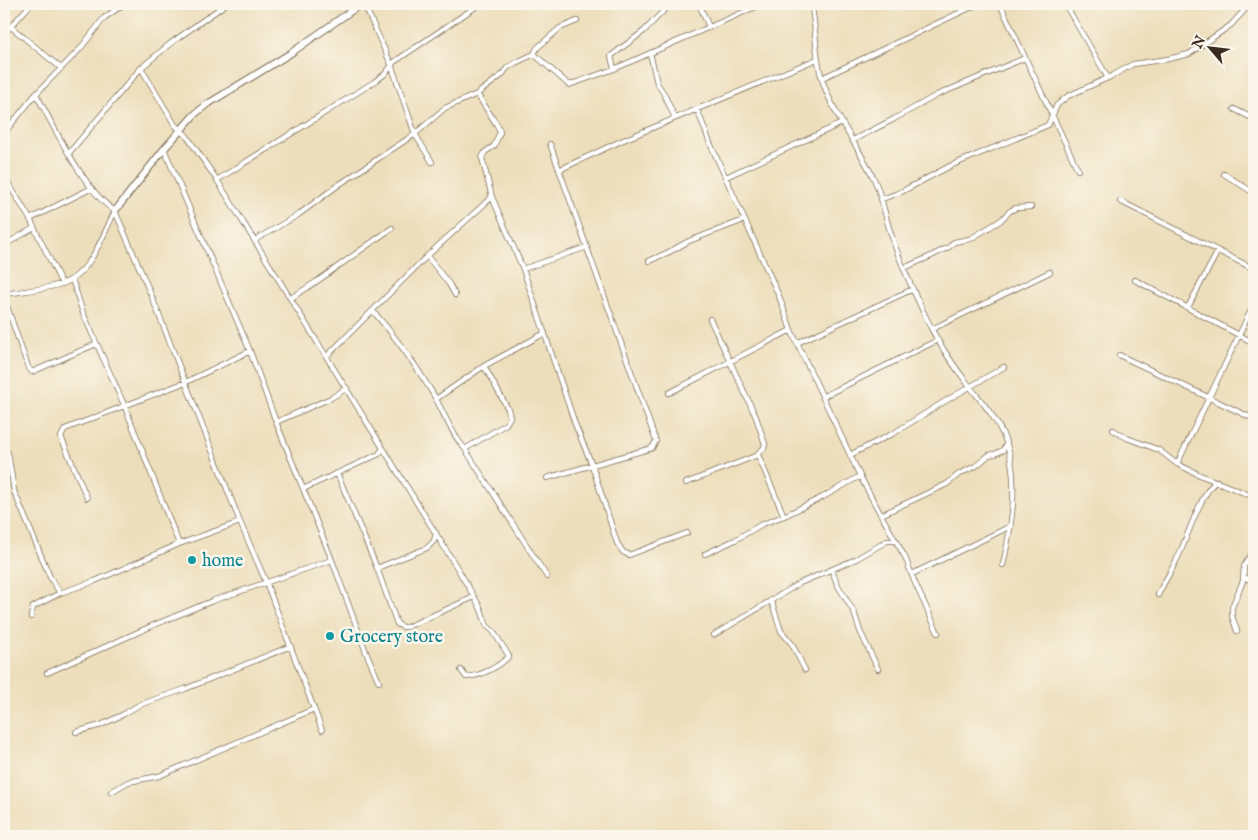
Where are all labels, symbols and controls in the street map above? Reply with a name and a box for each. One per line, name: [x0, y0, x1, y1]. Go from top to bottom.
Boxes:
north arrow: [1186, 22, 1236, 72]
text: N: [1188, 33, 1210, 53]
place label: home: [202, 550, 243, 573]
marker: home: [186, 554, 198, 566]
place label: Grocery store: [340, 626, 443, 649]
marker: Grocery store: [324, 630, 336, 642]

